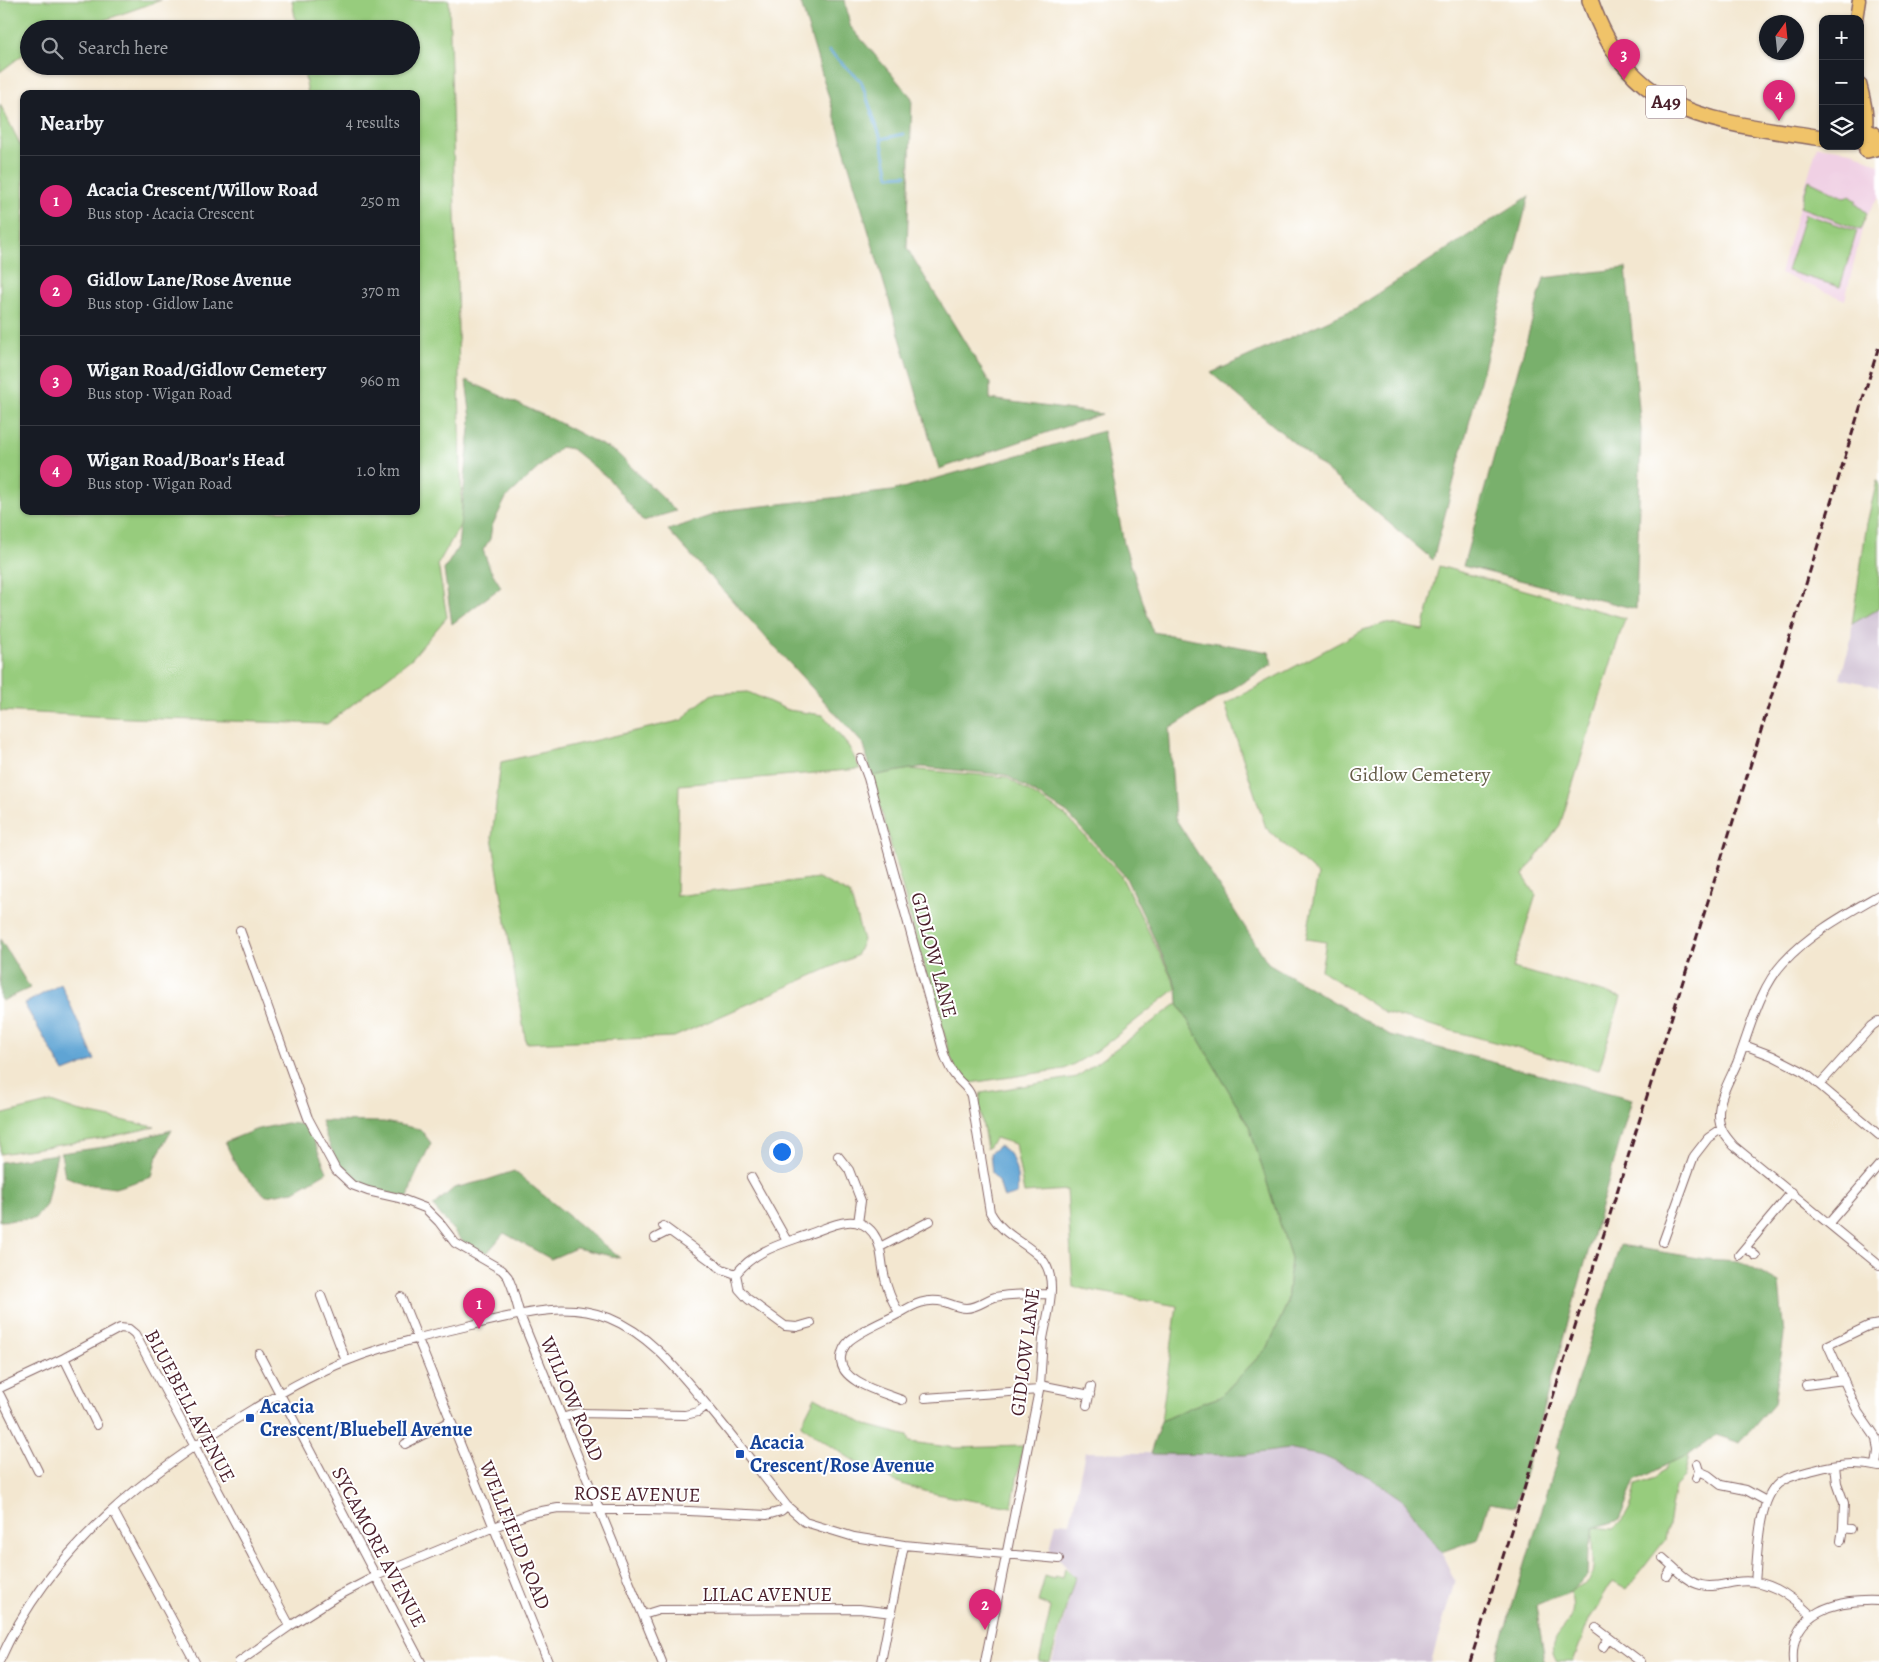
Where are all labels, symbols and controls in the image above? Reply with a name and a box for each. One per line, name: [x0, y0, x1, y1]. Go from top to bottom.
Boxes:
north arrow: [1759, 15, 1804, 60]
map controls: [1819, 15, 1864, 150]
button: +: [1819, 15, 1864, 60]
search box: [20, 20, 420, 75]
icon: search: [38, 34, 66, 62]
text: Search here: [78, 35, 168, 61]
pin: 3: [1608, 39, 1640, 80]
button: −: [1819, 60, 1864, 105]
pin: 4: [1763, 80, 1795, 121]
road number: A49: [1646, 85, 1686, 118]
button: layers: [1819, 105, 1864, 150]
text: Nearby: [40, 109, 103, 137]
text: 4 results: [346, 112, 400, 134]
text: Acacia Crescent/Willow Road: [87, 177, 318, 203]
text: 1: [53, 190, 59, 212]
text: 250 m: [361, 190, 400, 212]
text: Bus stop · Acacia Crescent: [87, 203, 255, 225]
text: Gidlow Lane/Rose Avenue: [87, 267, 291, 293]
text: 2: [52, 280, 60, 302]
text: 370 m: [362, 280, 400, 302]
text: Bus stop · Gidlow Lane: [87, 293, 233, 315]
text: Wigan Road/Gidlow Cemetery: [87, 357, 326, 383]
text: 3: [53, 370, 59, 392]
text: 960 m: [360, 370, 400, 392]
text: Bus stop · Wigan Road: [87, 383, 232, 405]
text: Wigan Road/Boar's Head: [87, 447, 285, 473]
text: 4: [52, 460, 60, 482]
text: 1.0 km: [357, 460, 400, 482]
text: Bus stop · Wigan Road: [87, 473, 232, 495]
park label: Gidlow Cemetery: [1349, 761, 1492, 788]
street label: GIDLOW LANE: [904, 889, 964, 1021]
your location: [769, 1139, 795, 1165]
street label: GIDLOW LANE: [1004, 1286, 1046, 1418]
pin: 1: [463, 1288, 495, 1329]
street label: BLUEBELL AVENUE: [138, 1325, 242, 1487]
street label: WILLOW ROAD: [533, 1332, 610, 1465]
place label: Acacia Crescent/Bluebell Avenue: [259, 1393, 472, 1443]
marker: Acacia Crescent/Bluebell Avenue: [244, 1412, 256, 1424]
place label: Acacia Crescent/Rose Avenue: [749, 1429, 935, 1479]
marker: Acacia Crescent/Rose Avenue: [734, 1448, 746, 1460]
street label: WELLFIELD ROAD: [472, 1456, 557, 1613]
street label: SYCAMORE AVENUE: [325, 1462, 433, 1632]
street label: ROSE AVENUE: [573, 1479, 701, 1509]
street label: LILAC AVENUE: [702, 1581, 832, 1608]
pin: 2: [969, 1589, 1001, 1630]

